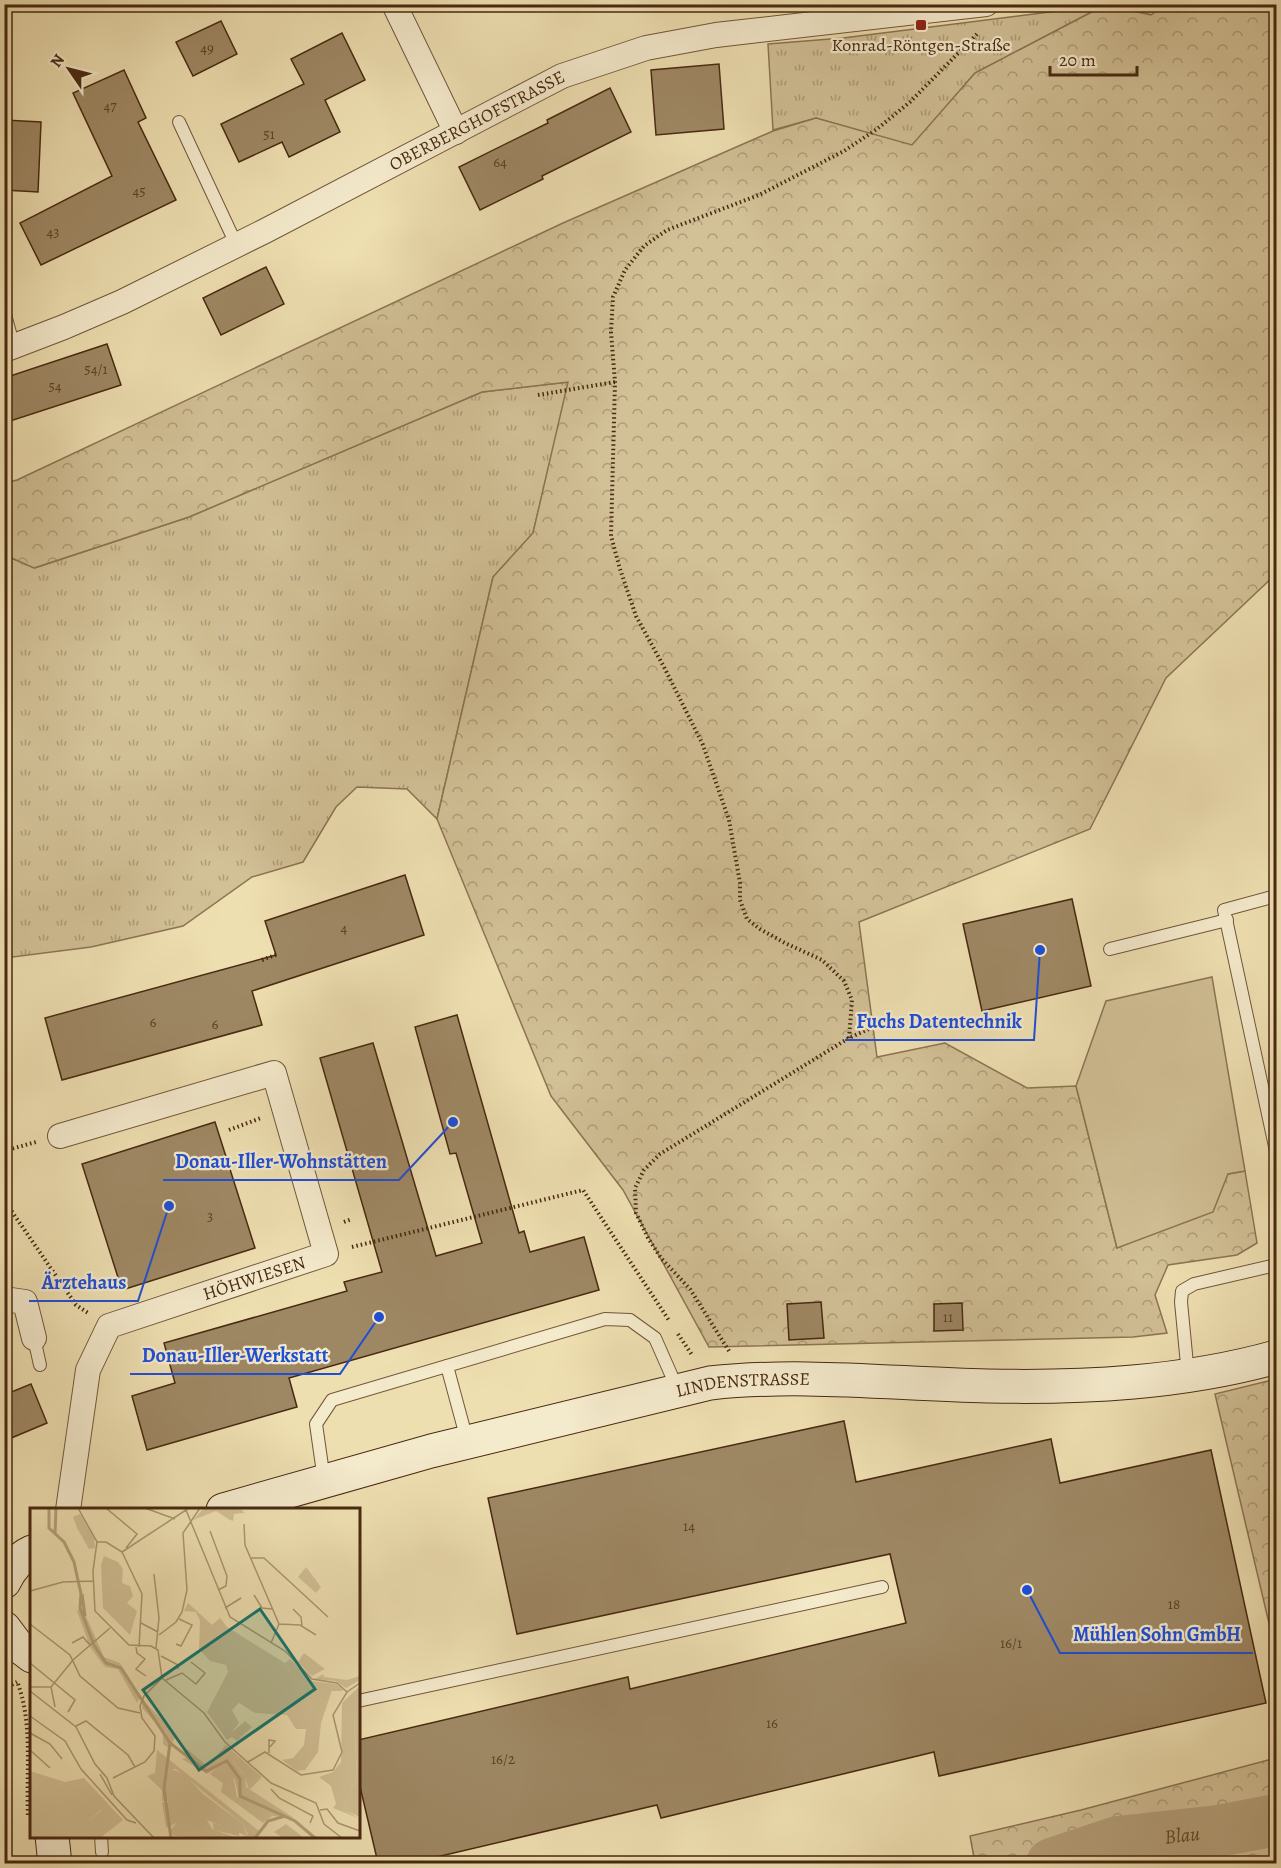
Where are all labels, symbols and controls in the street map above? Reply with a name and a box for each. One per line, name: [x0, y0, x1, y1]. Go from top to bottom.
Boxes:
marker: Konrad-Röntgen-Straße: [914, 18, 928, 32]
place label: Konrad-Röntgen-Straße: [832, 33, 1010, 57]
house number: 49: [200, 38, 214, 58]
north arrow: [39, 39, 99, 99]
scale bar: [1050, 39, 1137, 77]
text: 20 m: [1059, 48, 1096, 72]
text: N: [45, 50, 70, 72]
street label: OBERBERGHOFSTRASSE: [385, 65, 569, 176]
house number: 47: [103, 96, 117, 116]
house number: 51: [263, 124, 275, 144]
house number: 64: [493, 152, 507, 172]
house number: 45: [132, 181, 146, 201]
house number: 43: [46, 222, 60, 242]
house number: 54/1: [84, 359, 108, 379]
house number: 54: [48, 376, 62, 396]
house number: 4: [341, 918, 348, 938]
callout: Fuchs Datentechnik: [845, 1002, 1034, 1040]
text: Fuchs Datentechnik: [856, 1008, 1022, 1035]
house number: 6: [150, 1012, 157, 1032]
house number: 6: [212, 1014, 219, 1034]
callout: Donau-Iller-Wohnstätten: [163, 1142, 399, 1180]
text: Donau-Iller-Wohnstätten: [175, 1148, 387, 1175]
house number: 3: [207, 1206, 213, 1226]
street label: HÖHWIESEN: [200, 1250, 308, 1306]
callout: Ärztehaus: [29, 1263, 138, 1301]
text: Ärztehaus: [41, 1269, 126, 1296]
house number: 11: [943, 1307, 953, 1327]
callout: Donau-Iller-Werkstatt: [130, 1336, 340, 1374]
text: Donau-Iller-Werkstatt: [142, 1342, 329, 1369]
street label: LINDENSTRASSE: [673, 1367, 810, 1403]
inset map: [30, 1508, 360, 1838]
house number: 14: [683, 1516, 695, 1536]
house number: 18: [1168, 1594, 1180, 1614]
callout: Mühlen Sohn GmbH: [1060, 1615, 1253, 1653]
text: Mühlen Sohn GmbH: [1073, 1621, 1241, 1648]
house number: 16/1: [1000, 1633, 1022, 1653]
house number: 16: [766, 1713, 778, 1733]
house number: 16/2: [491, 1749, 515, 1769]
water label: Blau: [1163, 1820, 1201, 1851]

